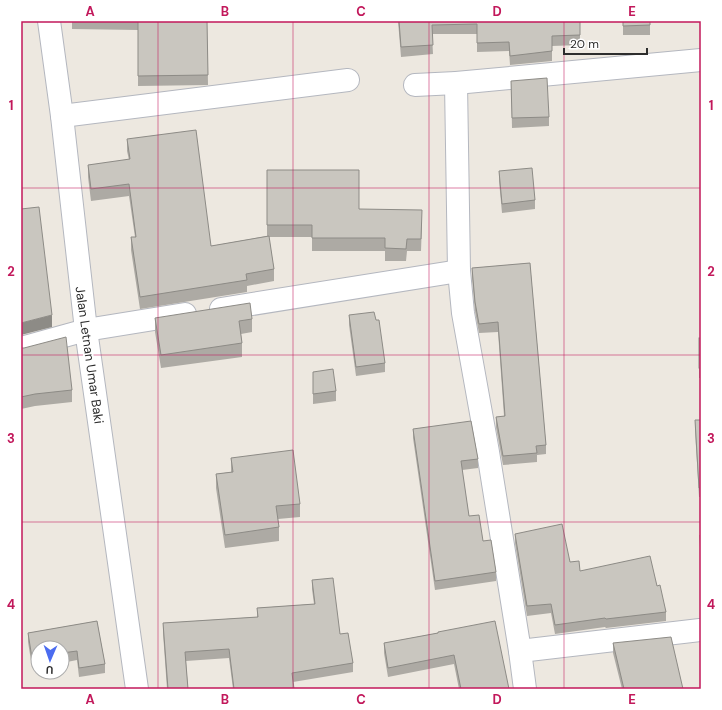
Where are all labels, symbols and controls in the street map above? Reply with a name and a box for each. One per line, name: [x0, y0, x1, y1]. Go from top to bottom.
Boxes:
text: A: [85, 3, 95, 20]
text: B: [221, 3, 229, 20]
text: C: [356, 3, 366, 20]
text: D: [492, 3, 502, 20]
text: E: [628, 3, 636, 20]
scale bar: [564, 30, 647, 56]
text: 20 m: [570, 36, 599, 52]
text: 1: [9, 97, 13, 114]
text: 1: [709, 97, 713, 114]
text: 2: [7, 263, 15, 280]
text: 2: [707, 263, 715, 280]
street label: Jalan Letnan Umar Baki: [71, 285, 108, 425]
text: 3: [7, 430, 15, 447]
text: 3: [707, 430, 715, 447]
text: 4: [7, 596, 15, 613]
text: 4: [707, 596, 715, 613]
north arrow: [30, 640, 70, 680]
text: U: [46, 663, 54, 677]
text: A: [85, 691, 95, 708]
text: B: [221, 691, 229, 708]
text: C: [356, 691, 366, 708]
text: D: [492, 691, 502, 708]
text: E: [628, 691, 636, 708]

